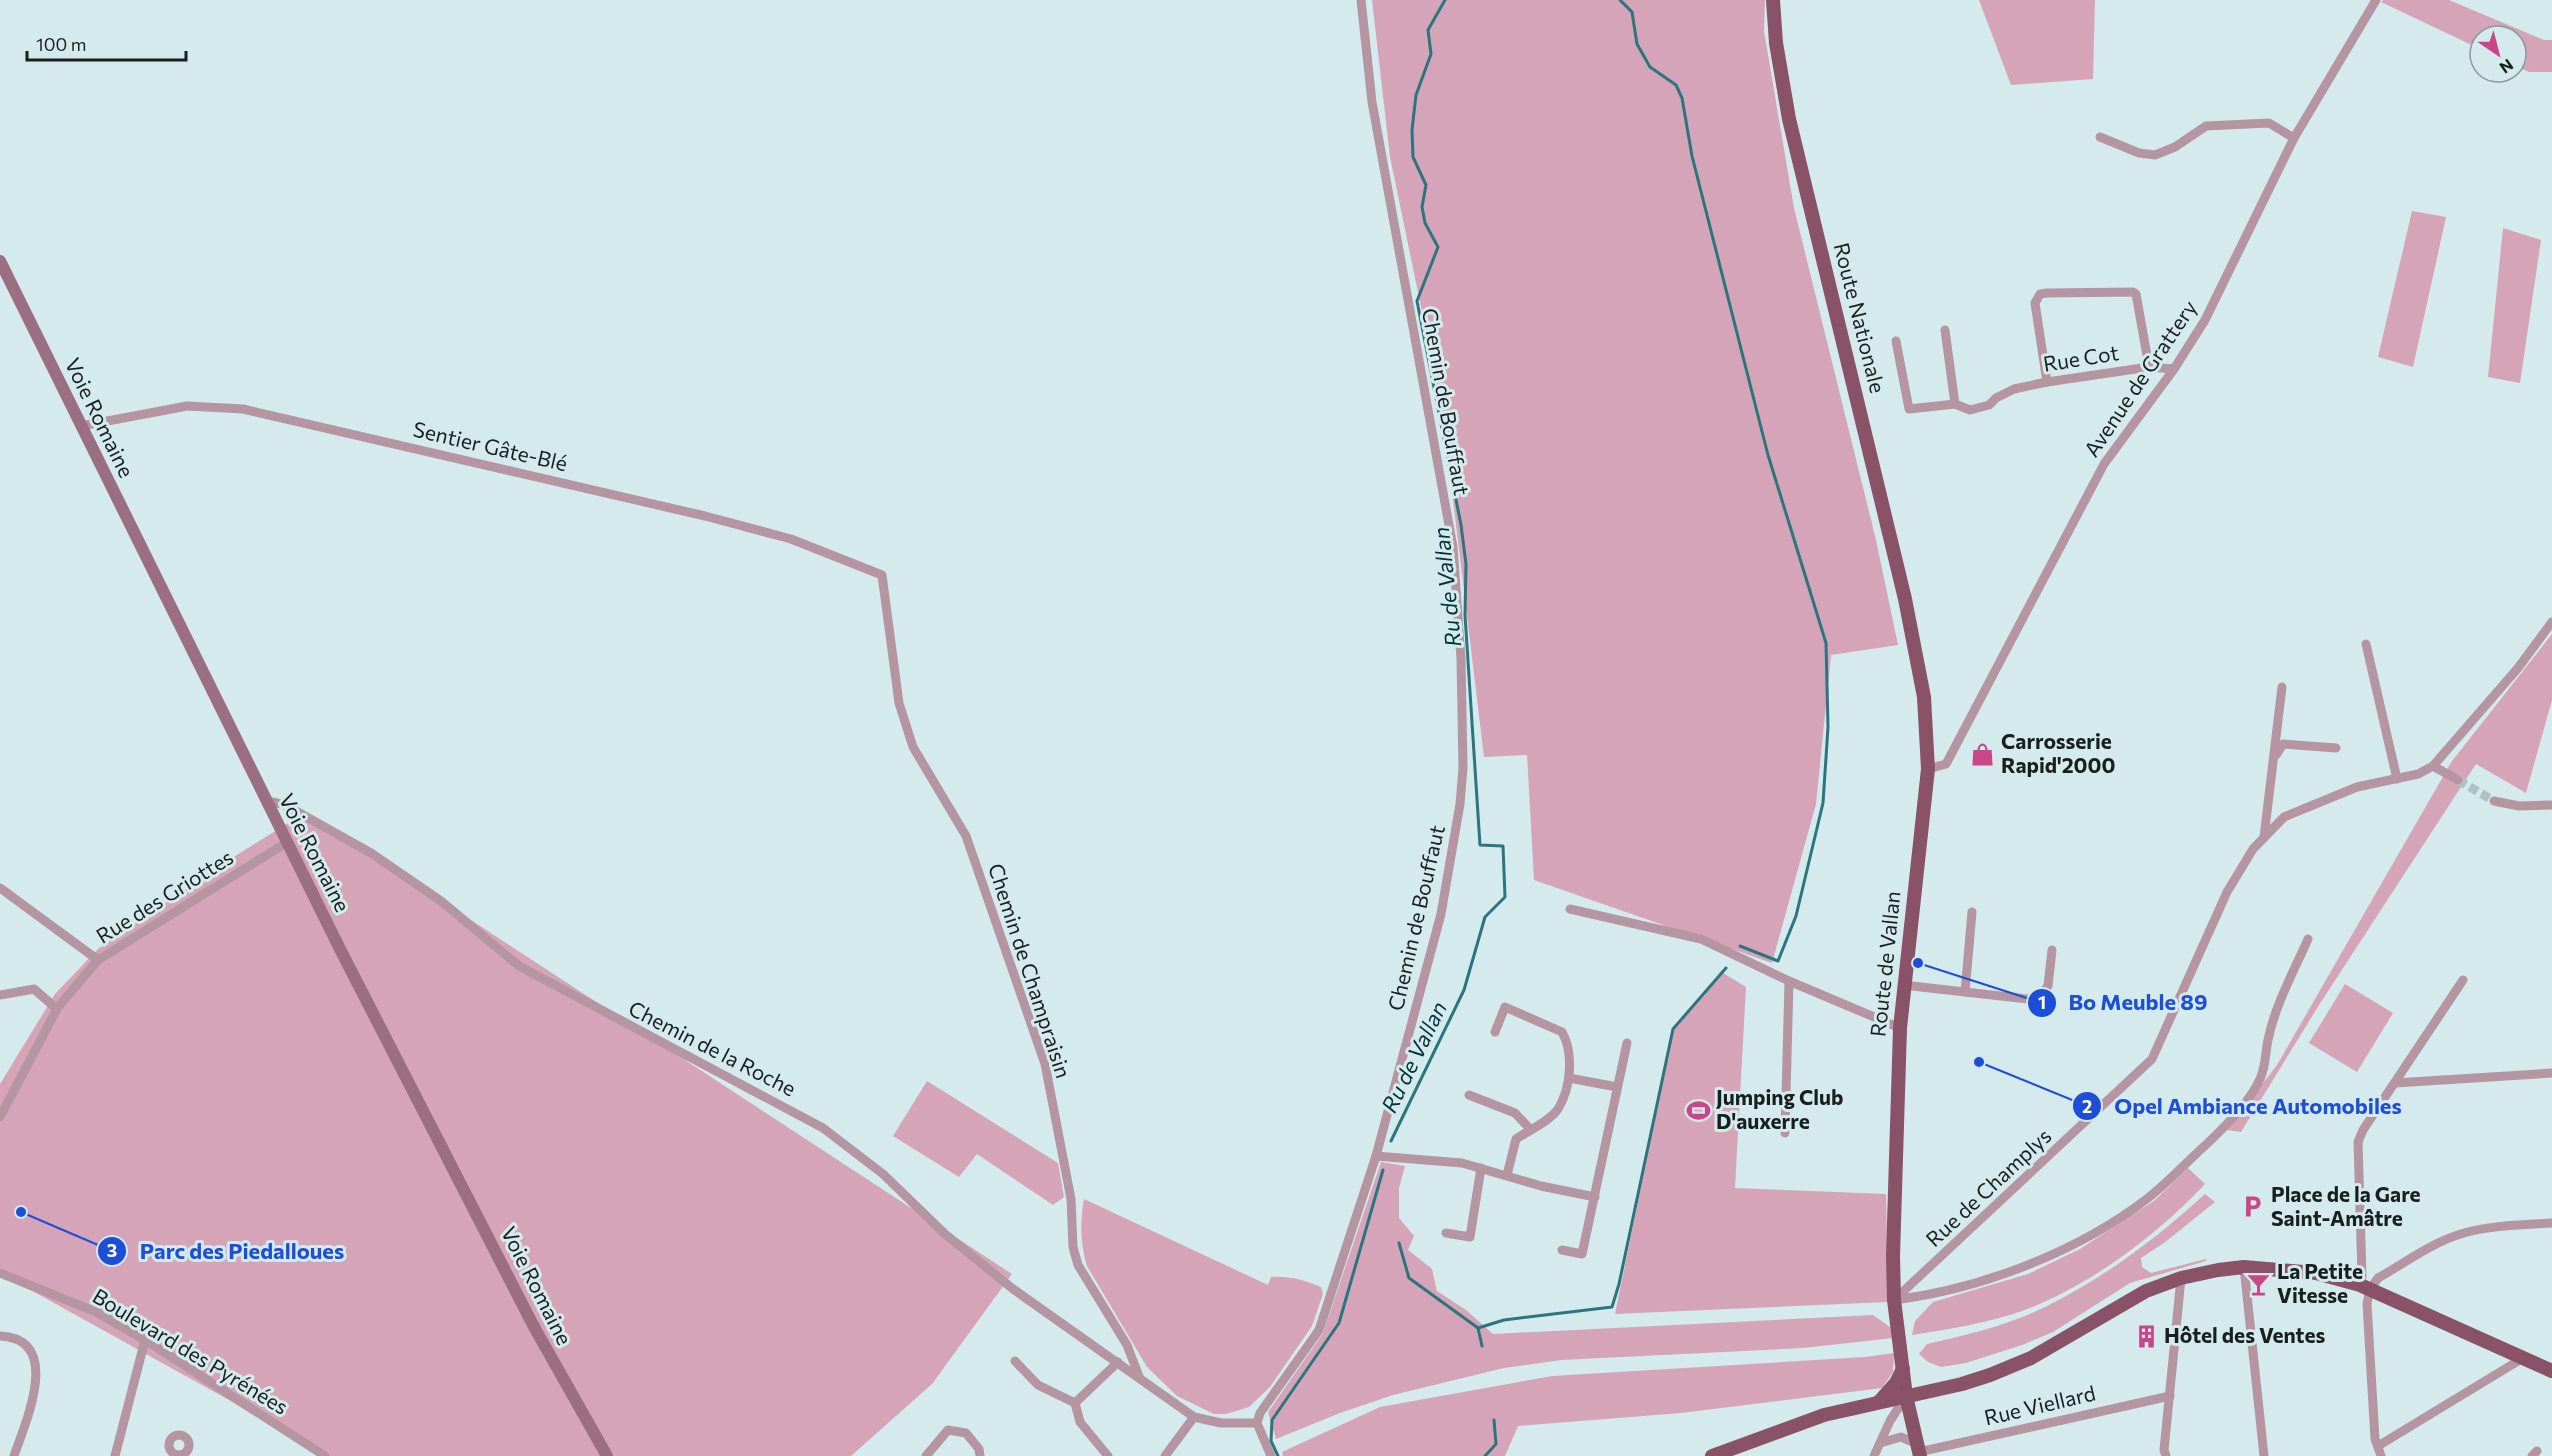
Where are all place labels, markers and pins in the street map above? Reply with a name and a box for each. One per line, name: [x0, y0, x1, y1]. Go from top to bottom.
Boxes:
place label: Carrosserie Rapid'2000: [2001, 728, 2115, 777]
shop icon: Carrosserie Rapid'2000: [1970, 741, 1996, 767]
callout: Bo Meuble 89: [2027, 983, 2220, 1023]
place label: Jumping Club D'auxerre: [1716, 1084, 1843, 1133]
callout: Opel Ambiance Automobiles: [2072, 1086, 2414, 1126]
sports icon: Jumping Club D'auxerre: [1685, 1097, 1711, 1123]
place label: Place de la Gare Saint-Amâtre: [2271, 1181, 2421, 1230]
parking icon: Place de la Gare Saint-Amâtre: [2240, 1194, 2266, 1220]
callout: Parc des Piedalloues: [97, 1231, 356, 1271]
place label: La Petite Vitesse: [2277, 1258, 2363, 1307]
bar icon: La Petite Vitesse: [2246, 1271, 2272, 1297]
place label: Hôtel des Ventes: [2164, 1322, 2325, 1347]
building icon: Hôtel des Ventes: [2133, 1323, 2159, 1349]

